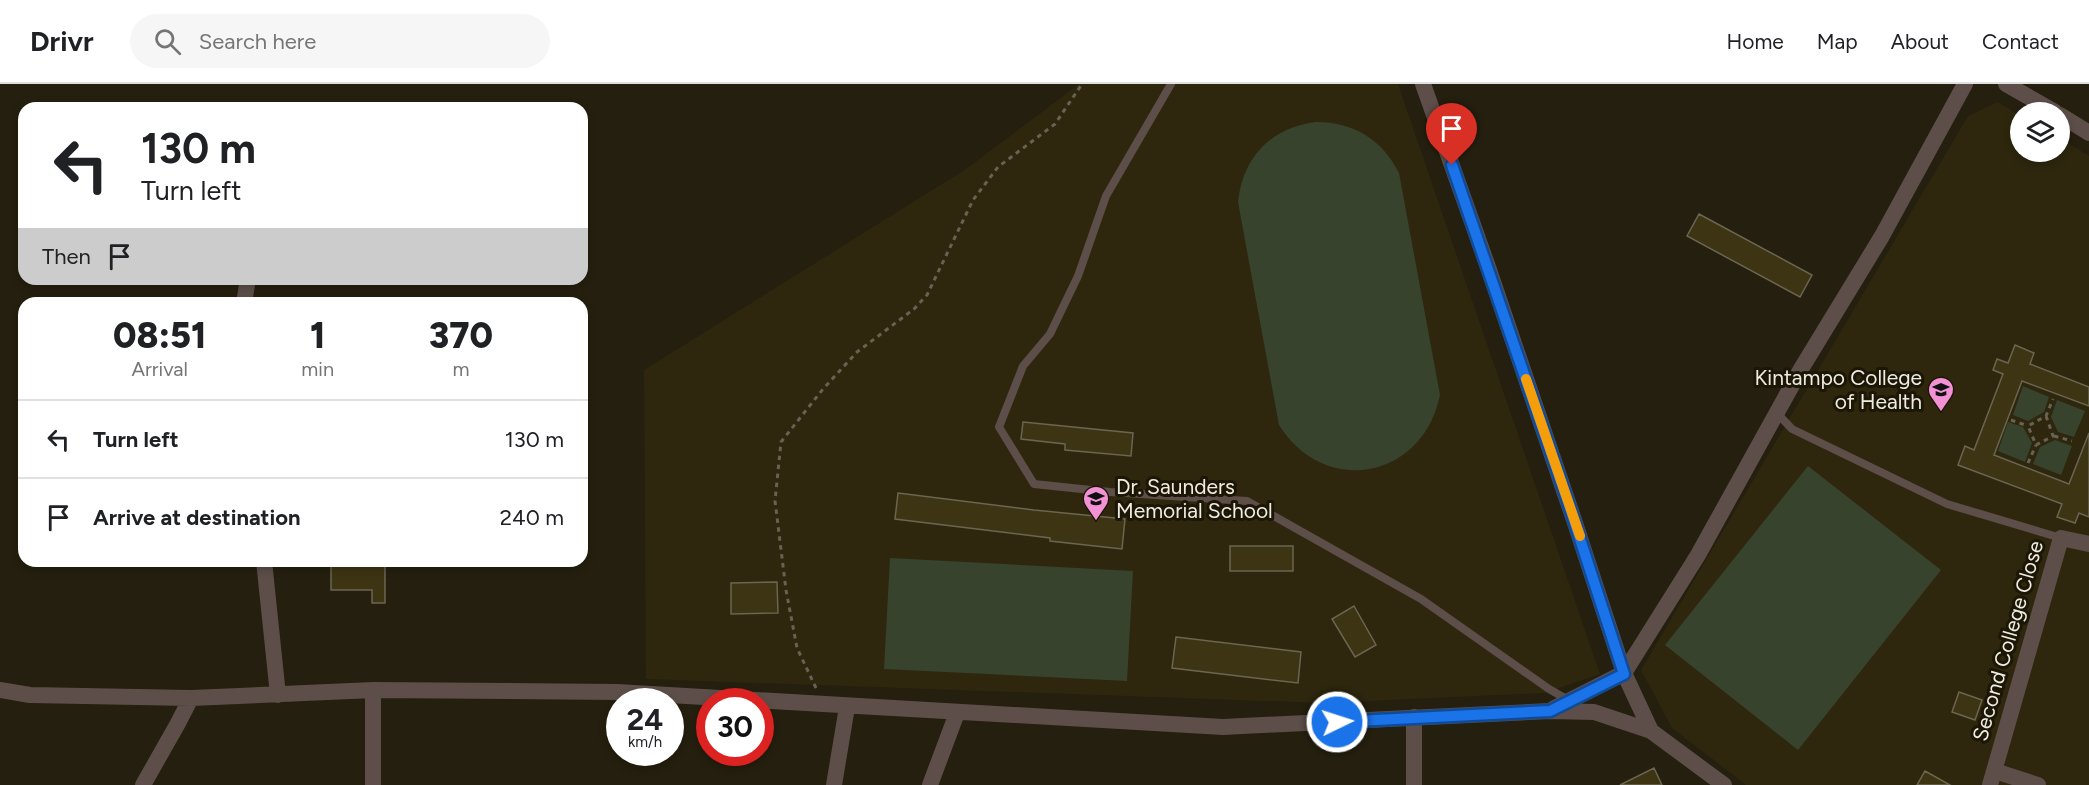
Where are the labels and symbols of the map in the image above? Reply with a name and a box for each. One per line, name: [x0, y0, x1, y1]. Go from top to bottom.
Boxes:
pin: [1426, 103, 1477, 165]
place label: Kintampo College of Health: [1755, 365, 1922, 414]
school or university icon: Kintampo College of Health: [1926, 375, 1956, 413]
place label: Dr. Saunders Memorial School: [1116, 474, 1273, 523]
school or university icon: Dr. Saunders Memorial School: [1081, 484, 1111, 522]
street label: Second College Close: [1967, 538, 2048, 744]
speed limit sign: 30: [696, 688, 774, 766]
position arrow: [1305, 690, 1369, 754]

